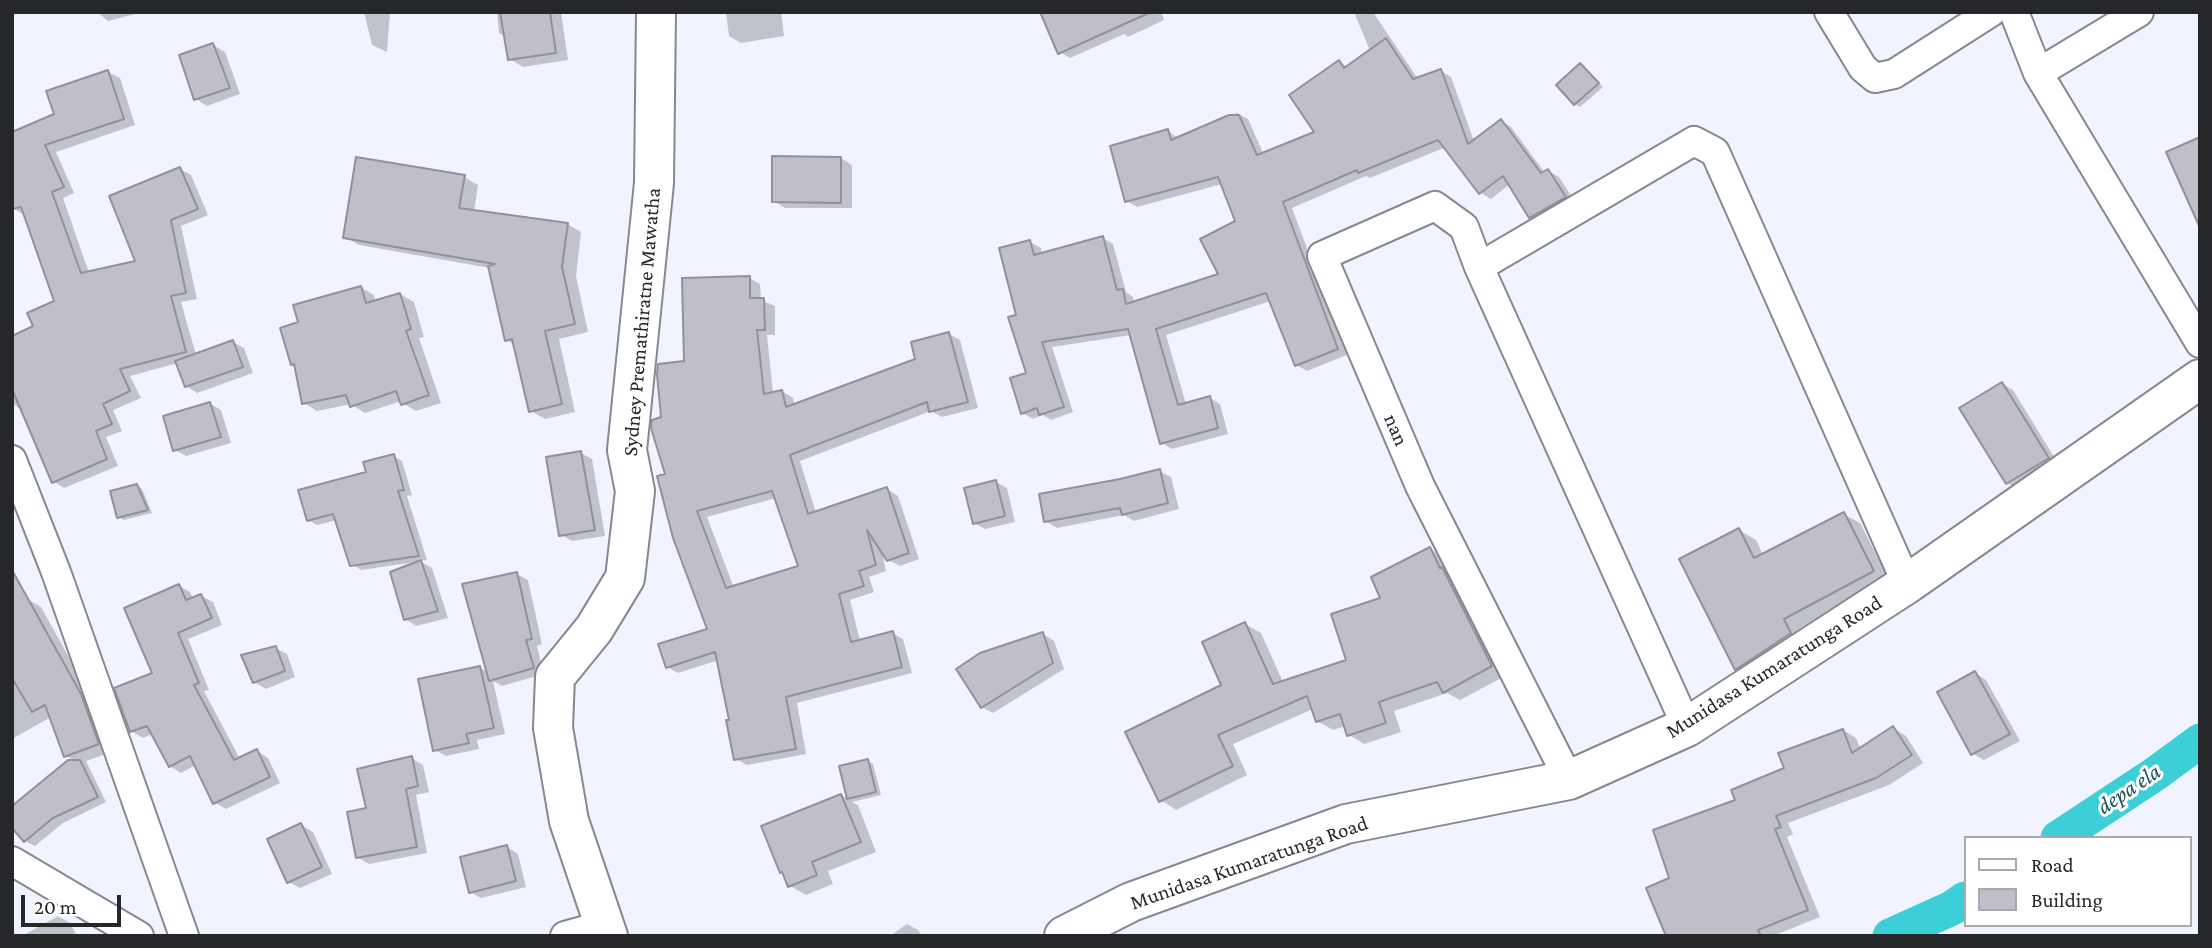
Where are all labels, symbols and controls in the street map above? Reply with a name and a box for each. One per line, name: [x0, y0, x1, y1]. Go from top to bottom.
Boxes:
street label: Sydney Premathiratne Mawatha: [618, 187, 666, 457]
street label: nan: [1378, 410, 1414, 450]
street label: Munidasa Kumaratunga Road: [1661, 590, 1887, 744]
water label: depa ela: [2092, 758, 2166, 820]
street label: Munidasa Kumaratunga Road: [1127, 810, 1371, 916]
legend: [1964, 836, 2191, 927]
text: Road: [2031, 853, 2074, 877]
scale bar: [24, 881, 124, 925]
text: Building: [2031, 888, 2103, 912]
text: 20 m: [34, 895, 77, 919]

